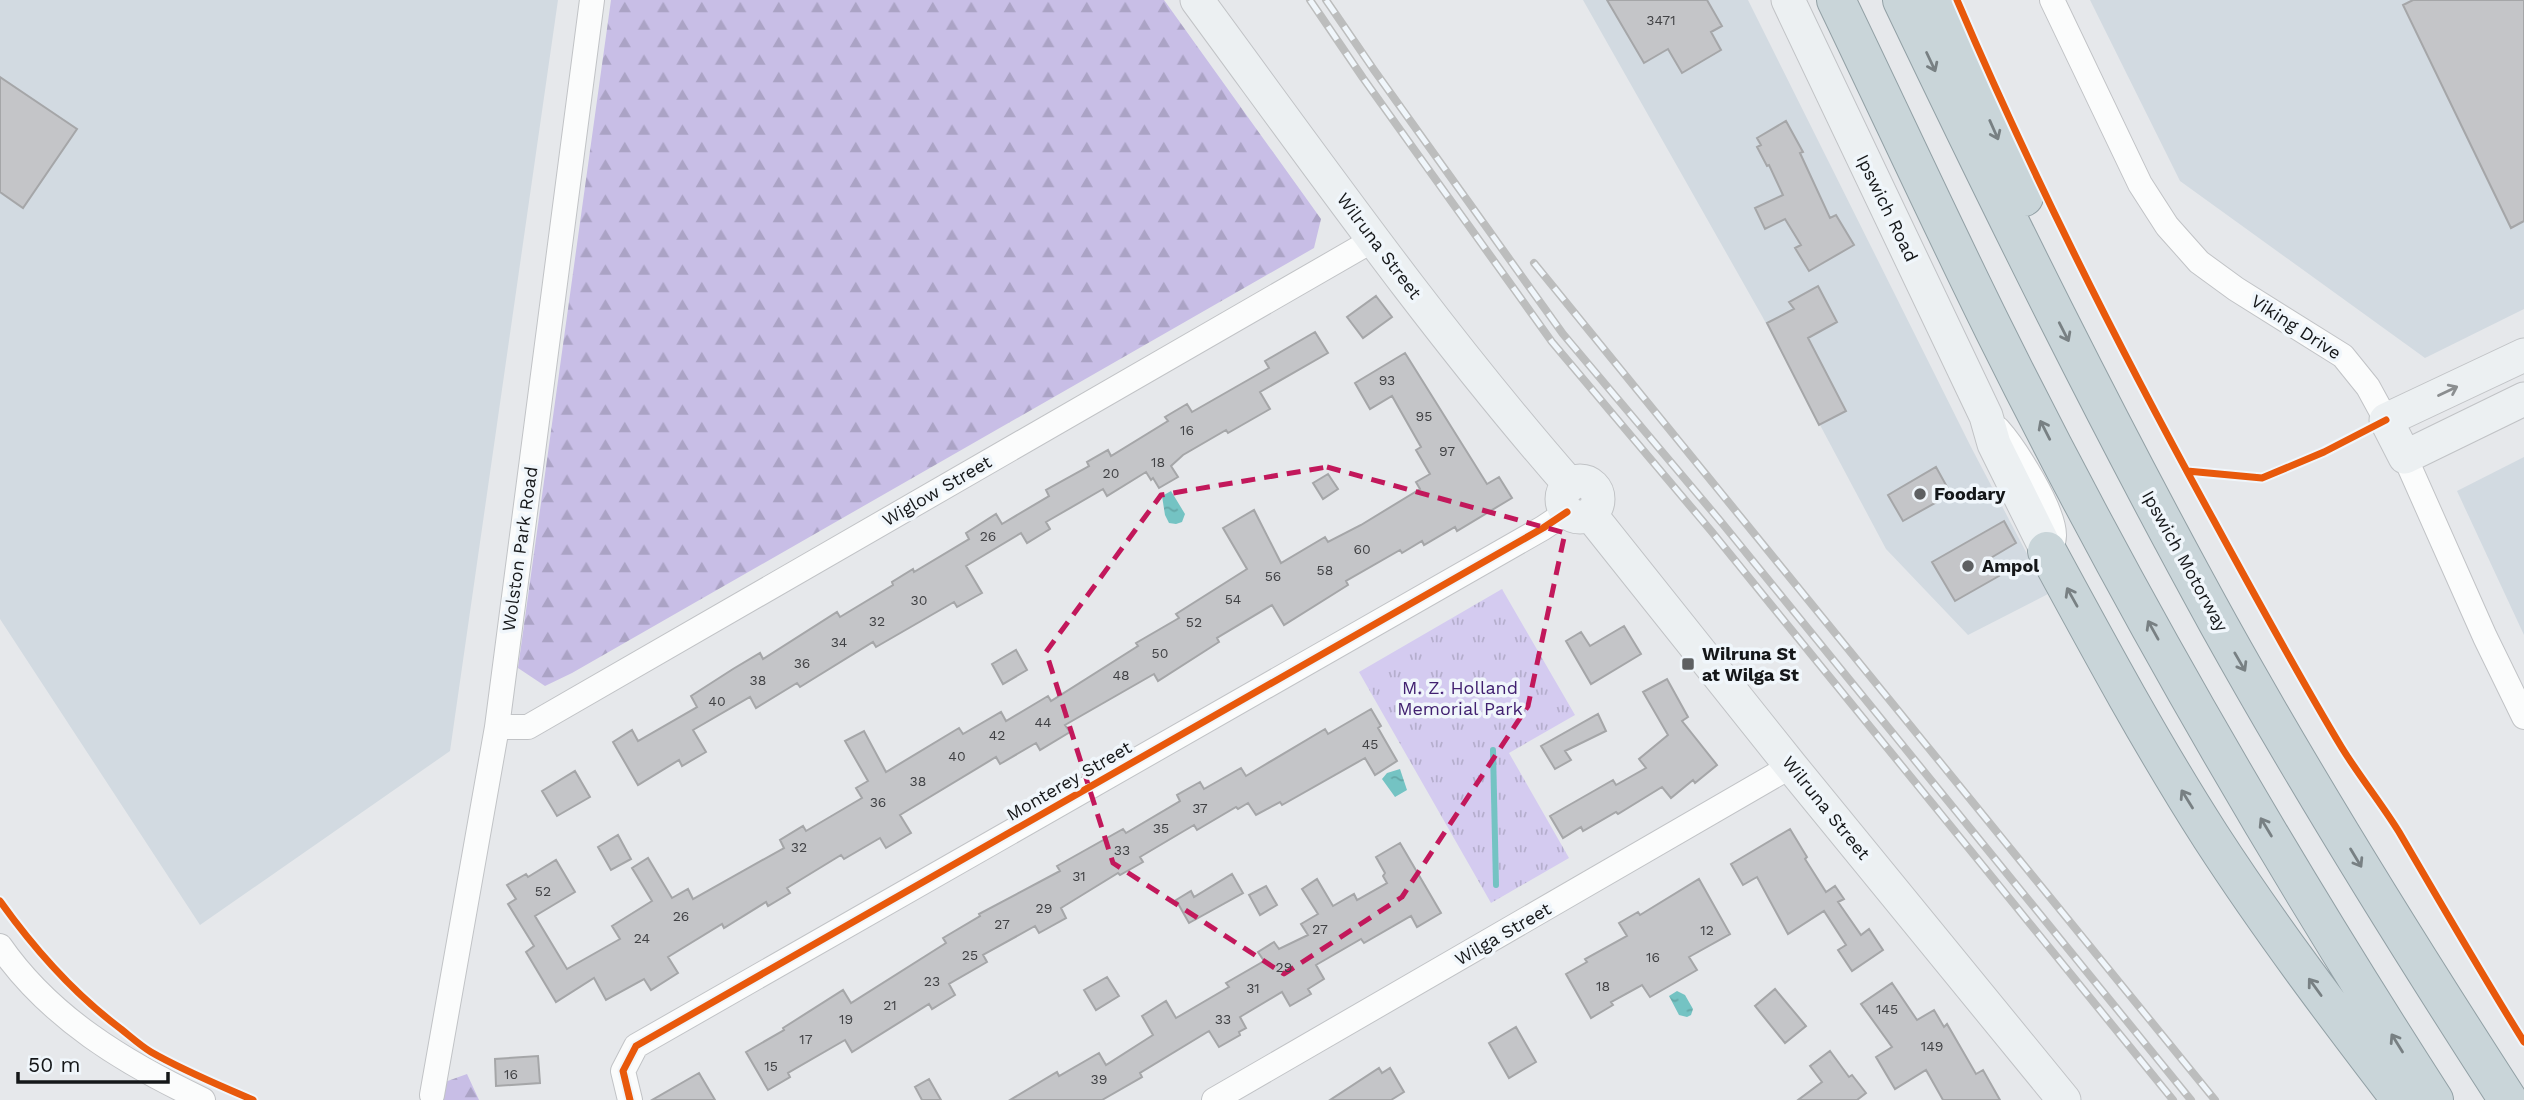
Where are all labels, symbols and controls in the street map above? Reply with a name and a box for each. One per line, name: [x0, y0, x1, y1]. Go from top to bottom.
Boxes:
house number: 3471: [1646, 12, 1676, 28]
one-way arrow: [1925, 51, 1939, 72]
one-way arrow: [1988, 118, 2001, 140]
street label: Ipswich Road: [1852, 151, 1922, 265]
street label: Wilruna Street: [1333, 189, 1426, 303]
street label: Viking Drive: [2247, 290, 2345, 363]
one-way arrow: [2058, 321, 2072, 342]
house number: 93: [1379, 372, 1395, 388]
one-way arrow: [2437, 384, 2458, 397]
house number: 95: [1416, 408, 1432, 424]
one-way arrow: [2038, 420, 2052, 441]
house number: 16: [1180, 422, 1194, 438]
house number: 97: [1439, 443, 1455, 459]
street label: Wiglow Street: [878, 451, 996, 530]
house number: 18: [1151, 454, 1165, 470]
street label: Wolston Park Road: [498, 465, 541, 633]
house number: 20: [1103, 465, 1119, 481]
place label: Foodary: [1934, 483, 2006, 504]
marker: Foodary: [1912, 486, 1928, 502]
street label: Ipswich Motorway: [2138, 487, 2233, 636]
house number: 26: [980, 528, 996, 544]
house number: 60: [1353, 541, 1371, 557]
place label: Ampol: [1982, 555, 2039, 576]
marker: Ampol: [1960, 558, 1976, 574]
house number: 58: [1317, 562, 1333, 578]
house number: 56: [1265, 568, 1281, 584]
one-way arrow: [2064, 587, 2078, 608]
house number: 54: [1225, 591, 1241, 607]
house number: 30: [911, 592, 927, 608]
house number: 32: [869, 613, 885, 629]
house number: 52: [1186, 614, 1202, 630]
one-way arrow: [2146, 620, 2159, 641]
house number: 34: [831, 634, 847, 650]
place label: Wilruna St at Wilga St: [1702, 643, 1799, 685]
house number: 50: [1152, 645, 1168, 661]
one-way arrow: [2233, 652, 2247, 672]
house number: 36: [794, 655, 810, 671]
marker: Wilruna St at Wilga St: [1680, 656, 1696, 672]
house number: 48: [1112, 667, 1130, 683]
house number: 38: [750, 672, 766, 688]
park label: M. Z. Holland Memorial Park: [1397, 677, 1523, 719]
house number: 40: [708, 693, 726, 709]
house number: 44: [1034, 714, 1052, 730]
house number: 42: [989, 727, 1005, 743]
street label: Monterey Street: [1002, 736, 1136, 825]
house number: 45: [1362, 736, 1378, 752]
house number: 40: [948, 748, 966, 764]
street label: Wilruna Street: [1778, 752, 1875, 864]
house number: 38: [910, 773, 926, 789]
one-way arrow: [2180, 789, 2194, 809]
house number: 36: [870, 794, 886, 810]
house number: 37: [1192, 800, 1208, 816]
one-way arrow: [2259, 818, 2273, 838]
house number: 35: [1153, 820, 1169, 836]
house number: 32: [791, 839, 807, 855]
house number: 33: [1114, 842, 1130, 858]
one-way arrow: [2349, 848, 2363, 868]
house number: 31: [1072, 868, 1086, 884]
house number: 52: [535, 883, 551, 899]
street label: Wilga Street: [1451, 897, 1555, 969]
house number: 29: [1036, 900, 1052, 916]
house number: 26: [673, 908, 689, 924]
house number: 27: [994, 916, 1010, 932]
house number: 27: [1312, 921, 1328, 937]
house number: 12: [1700, 922, 1714, 938]
house number: 24: [634, 930, 650, 946]
house number: 25: [962, 947, 978, 963]
house number: 16: [1646, 949, 1660, 965]
house number: 29: [1276, 959, 1292, 975]
house number: 23: [924, 973, 940, 989]
house number: 18: [1596, 978, 1610, 994]
one-way arrow: [2308, 978, 2322, 997]
house number: 31: [1246, 980, 1260, 996]
house number: 21: [883, 997, 897, 1013]
house number: 145: [1876, 1001, 1898, 1017]
house number: 19: [839, 1011, 853, 1027]
house number: 33: [1215, 1011, 1231, 1027]
house number: 17: [799, 1031, 813, 1047]
one-way arrow: [2390, 1033, 2404, 1053]
house number: 149: [1921, 1038, 1943, 1054]
scale bar: [18, 1040, 168, 1084]
text: 50 m: [28, 1052, 80, 1077]
house number: 15: [764, 1058, 778, 1074]
house number: 16: [504, 1066, 518, 1082]
house number: 39: [1091, 1071, 1107, 1087]

